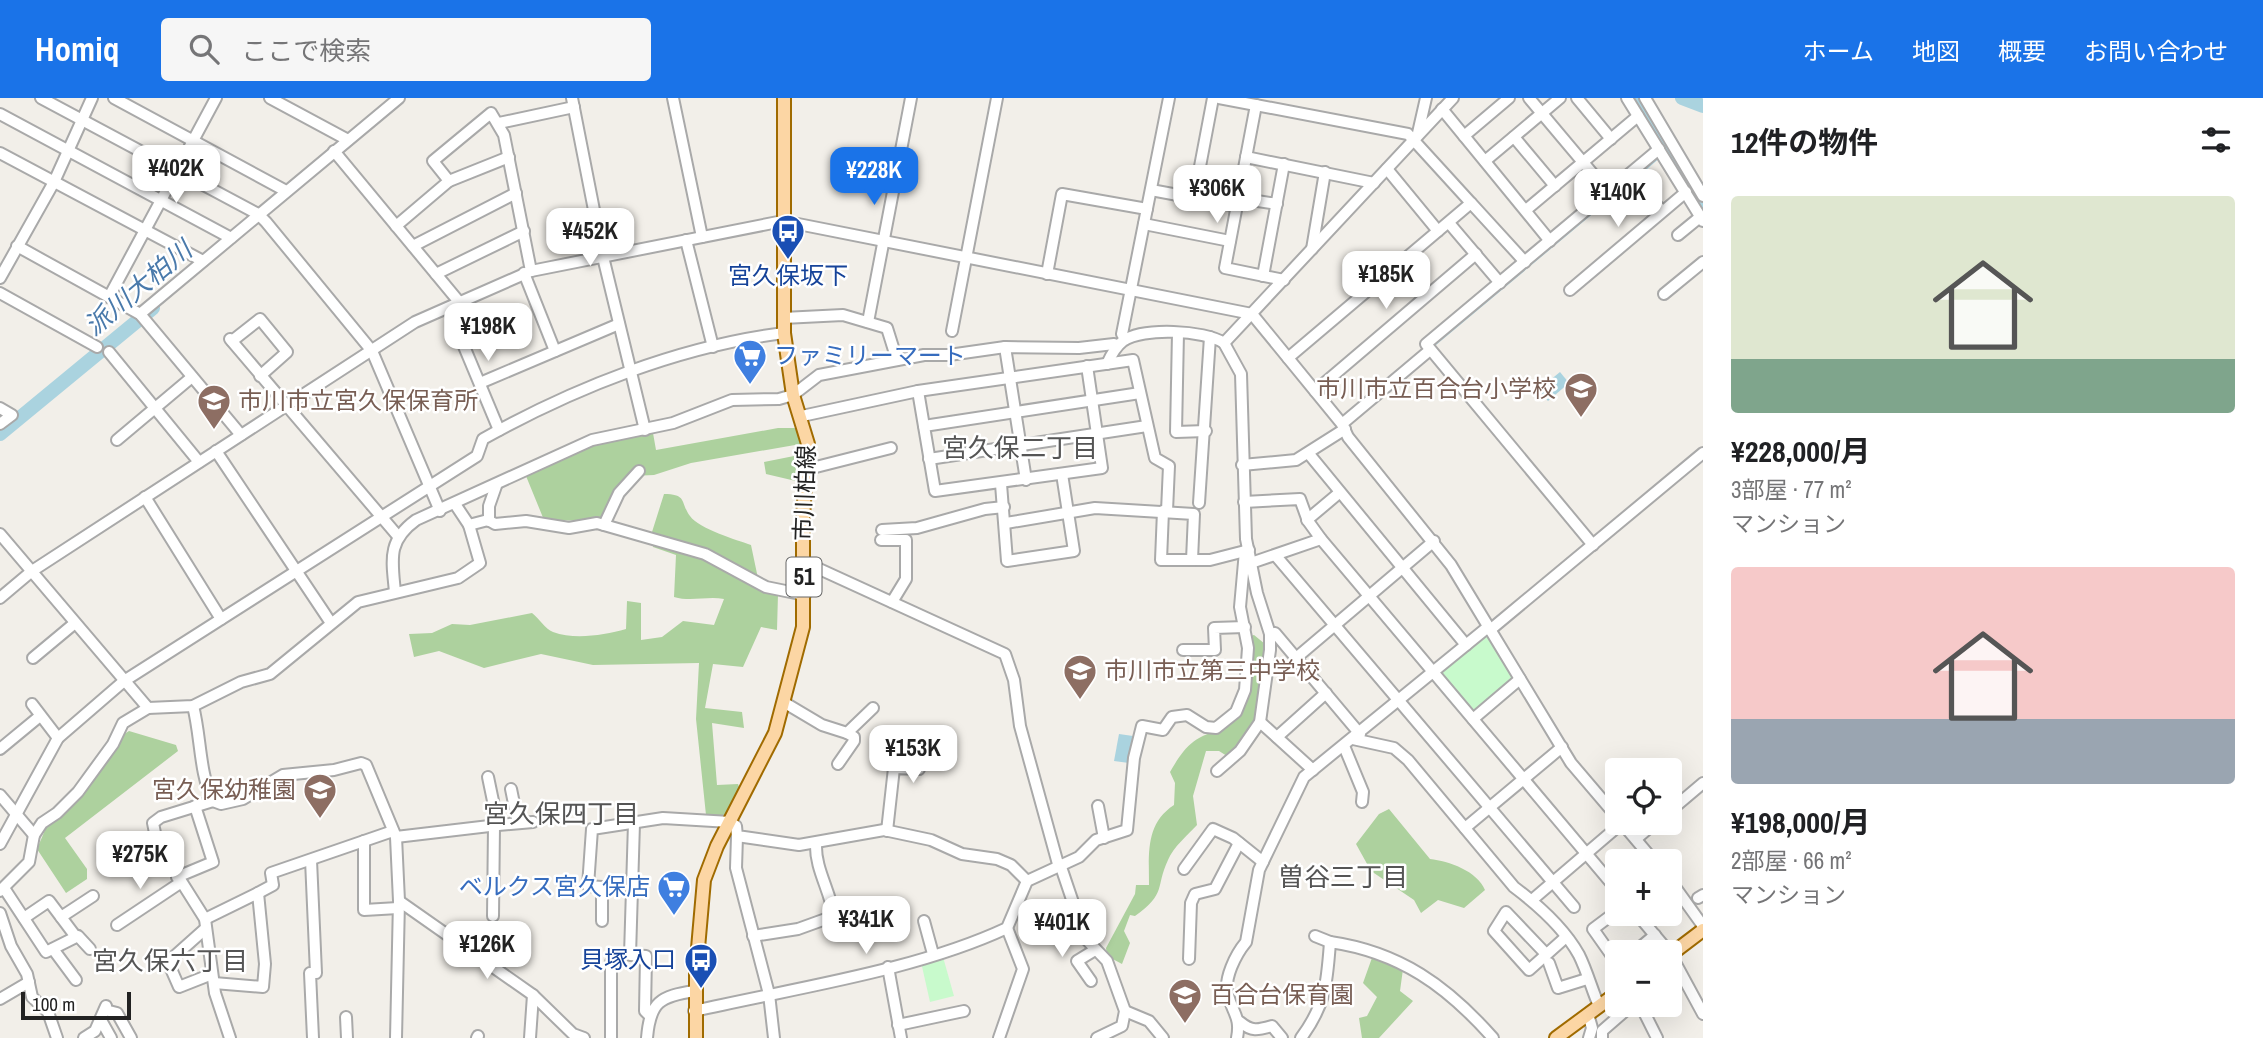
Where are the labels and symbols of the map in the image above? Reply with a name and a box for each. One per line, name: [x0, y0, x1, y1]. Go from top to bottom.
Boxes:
pin: ¥402K: [127, 146, 225, 205]
pin: ¥228K: [825, 148, 923, 207]
pin: ¥306K: [1168, 166, 1266, 225]
pin: ¥140K: [1569, 170, 1667, 229]
pin: ¥452K: [541, 208, 639, 268]
bus stop icon: 宮久保坂下: [769, 212, 807, 261]
water label: 派川大柏川: [77, 231, 201, 343]
pin: ¥185K: [1337, 252, 1435, 311]
place label: 宮久保坂下: [728, 259, 848, 291]
pin: ¥198K: [439, 303, 537, 363]
supermarket icon: ファミリーマート: [731, 337, 769, 386]
place label: ファミリーマート: [774, 339, 966, 371]
school or university icon: 市川市立百合台小学校: [1562, 370, 1600, 419]
place label: 市川市立百合台小学校: [1316, 372, 1556, 404]
school or university icon: 市川市立宮久保保育所: [195, 382, 233, 431]
place label: 市川市立宮久保保育所: [238, 384, 478, 416]
district label: 宮久保二丁目: [942, 430, 1098, 465]
street label: 市川柏線: [786, 444, 822, 541]
road number: 51: [786, 558, 822, 597]
school or university icon: 市川市立第三中学校: [1061, 652, 1099, 701]
place label: 市川市立第三中学校: [1104, 654, 1320, 686]
pin: ¥153K: [864, 726, 962, 785]
school or university icon: 宮久保幼稚園: [301, 771, 339, 820]
place label: 宮久保幼稚園: [152, 773, 296, 805]
district label: 宮久保四丁目: [483, 796, 639, 831]
pin: ¥275K: [91, 832, 189, 891]
district label: 曽谷三丁目: [1278, 859, 1408, 894]
supermarket icon: ベルクス宮久保店: [655, 868, 693, 917]
place label: ベルクス宮久保店: [459, 870, 650, 902]
pin: ¥341K: [817, 896, 915, 956]
pin: ¥401K: [1013, 900, 1111, 959]
pin: ¥126K: [438, 922, 536, 981]
bus stop icon: 貝塚入口: [682, 941, 720, 990]
district label: 宮久保六丁目: [92, 943, 248, 978]
place label: 貝塚入口: [580, 943, 676, 975]
school or university icon: 百合台保育園: [1166, 976, 1204, 1025]
place label: 百合台保育園: [1210, 978, 1354, 1010]
scale bar: [21, 989, 131, 1021]

